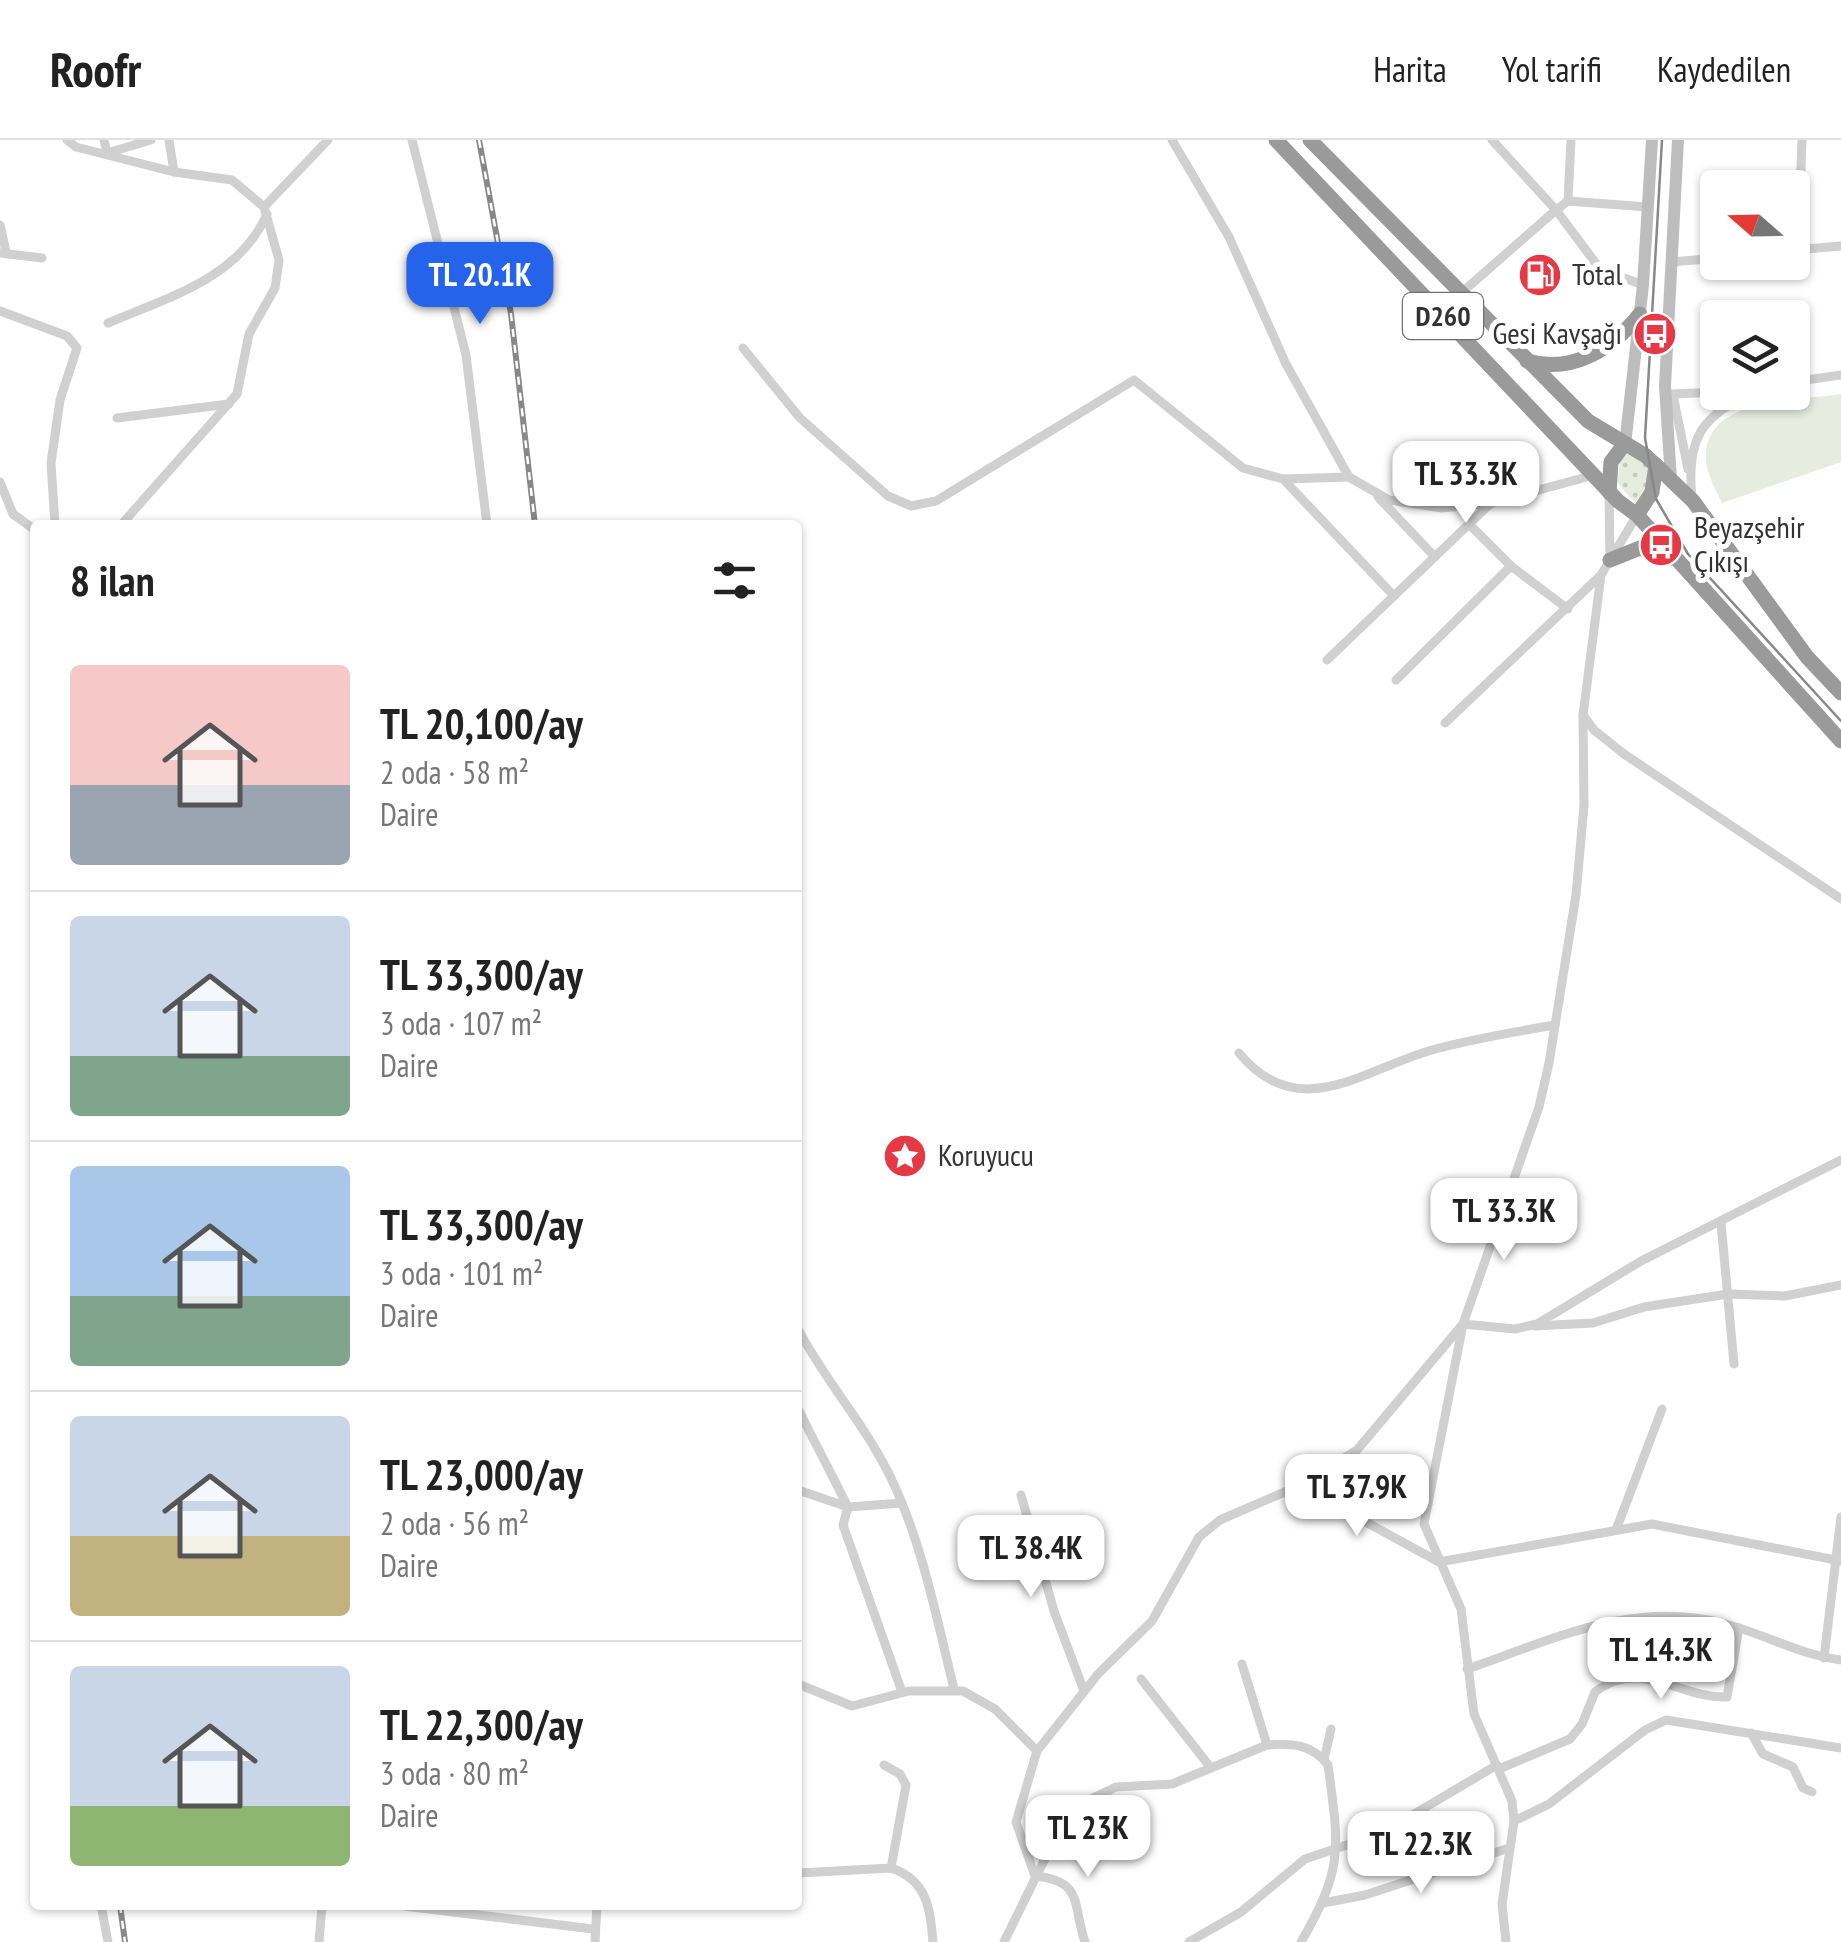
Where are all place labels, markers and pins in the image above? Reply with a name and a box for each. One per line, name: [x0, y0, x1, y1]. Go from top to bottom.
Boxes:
pin: TL 20.1K: [377, 242, 583, 327]
fuel station icon: Total: [1517, 252, 1563, 298]
place label: Total: [1572, 254, 1623, 293]
bus stop icon: Gesi Kavşağı: [1632, 311, 1678, 357]
place label: Gesi Kavşağı: [1492, 313, 1622, 352]
pin: TL 33.3K: [1363, 441, 1569, 526]
place label: Beyazşehir Çıkışı: [1694, 507, 1805, 580]
bus stop icon: Beyazşehir Çıkışı: [1638, 522, 1684, 568]
place icon: Koruyucu: [882, 1133, 928, 1179]
place label: Koruyucu: [938, 1135, 1034, 1174]
pin: TL 33.3K: [1401, 1178, 1607, 1263]
pin: TL 37.9K: [1254, 1454, 1460, 1539]
pin: TL 38.4K: [928, 1515, 1134, 1600]
pin: TL 14.3K: [1558, 1617, 1764, 1702]
pin: TL 23K: [1007, 1795, 1169, 1880]
pin: TL 22.3K: [1318, 1811, 1524, 1896]

